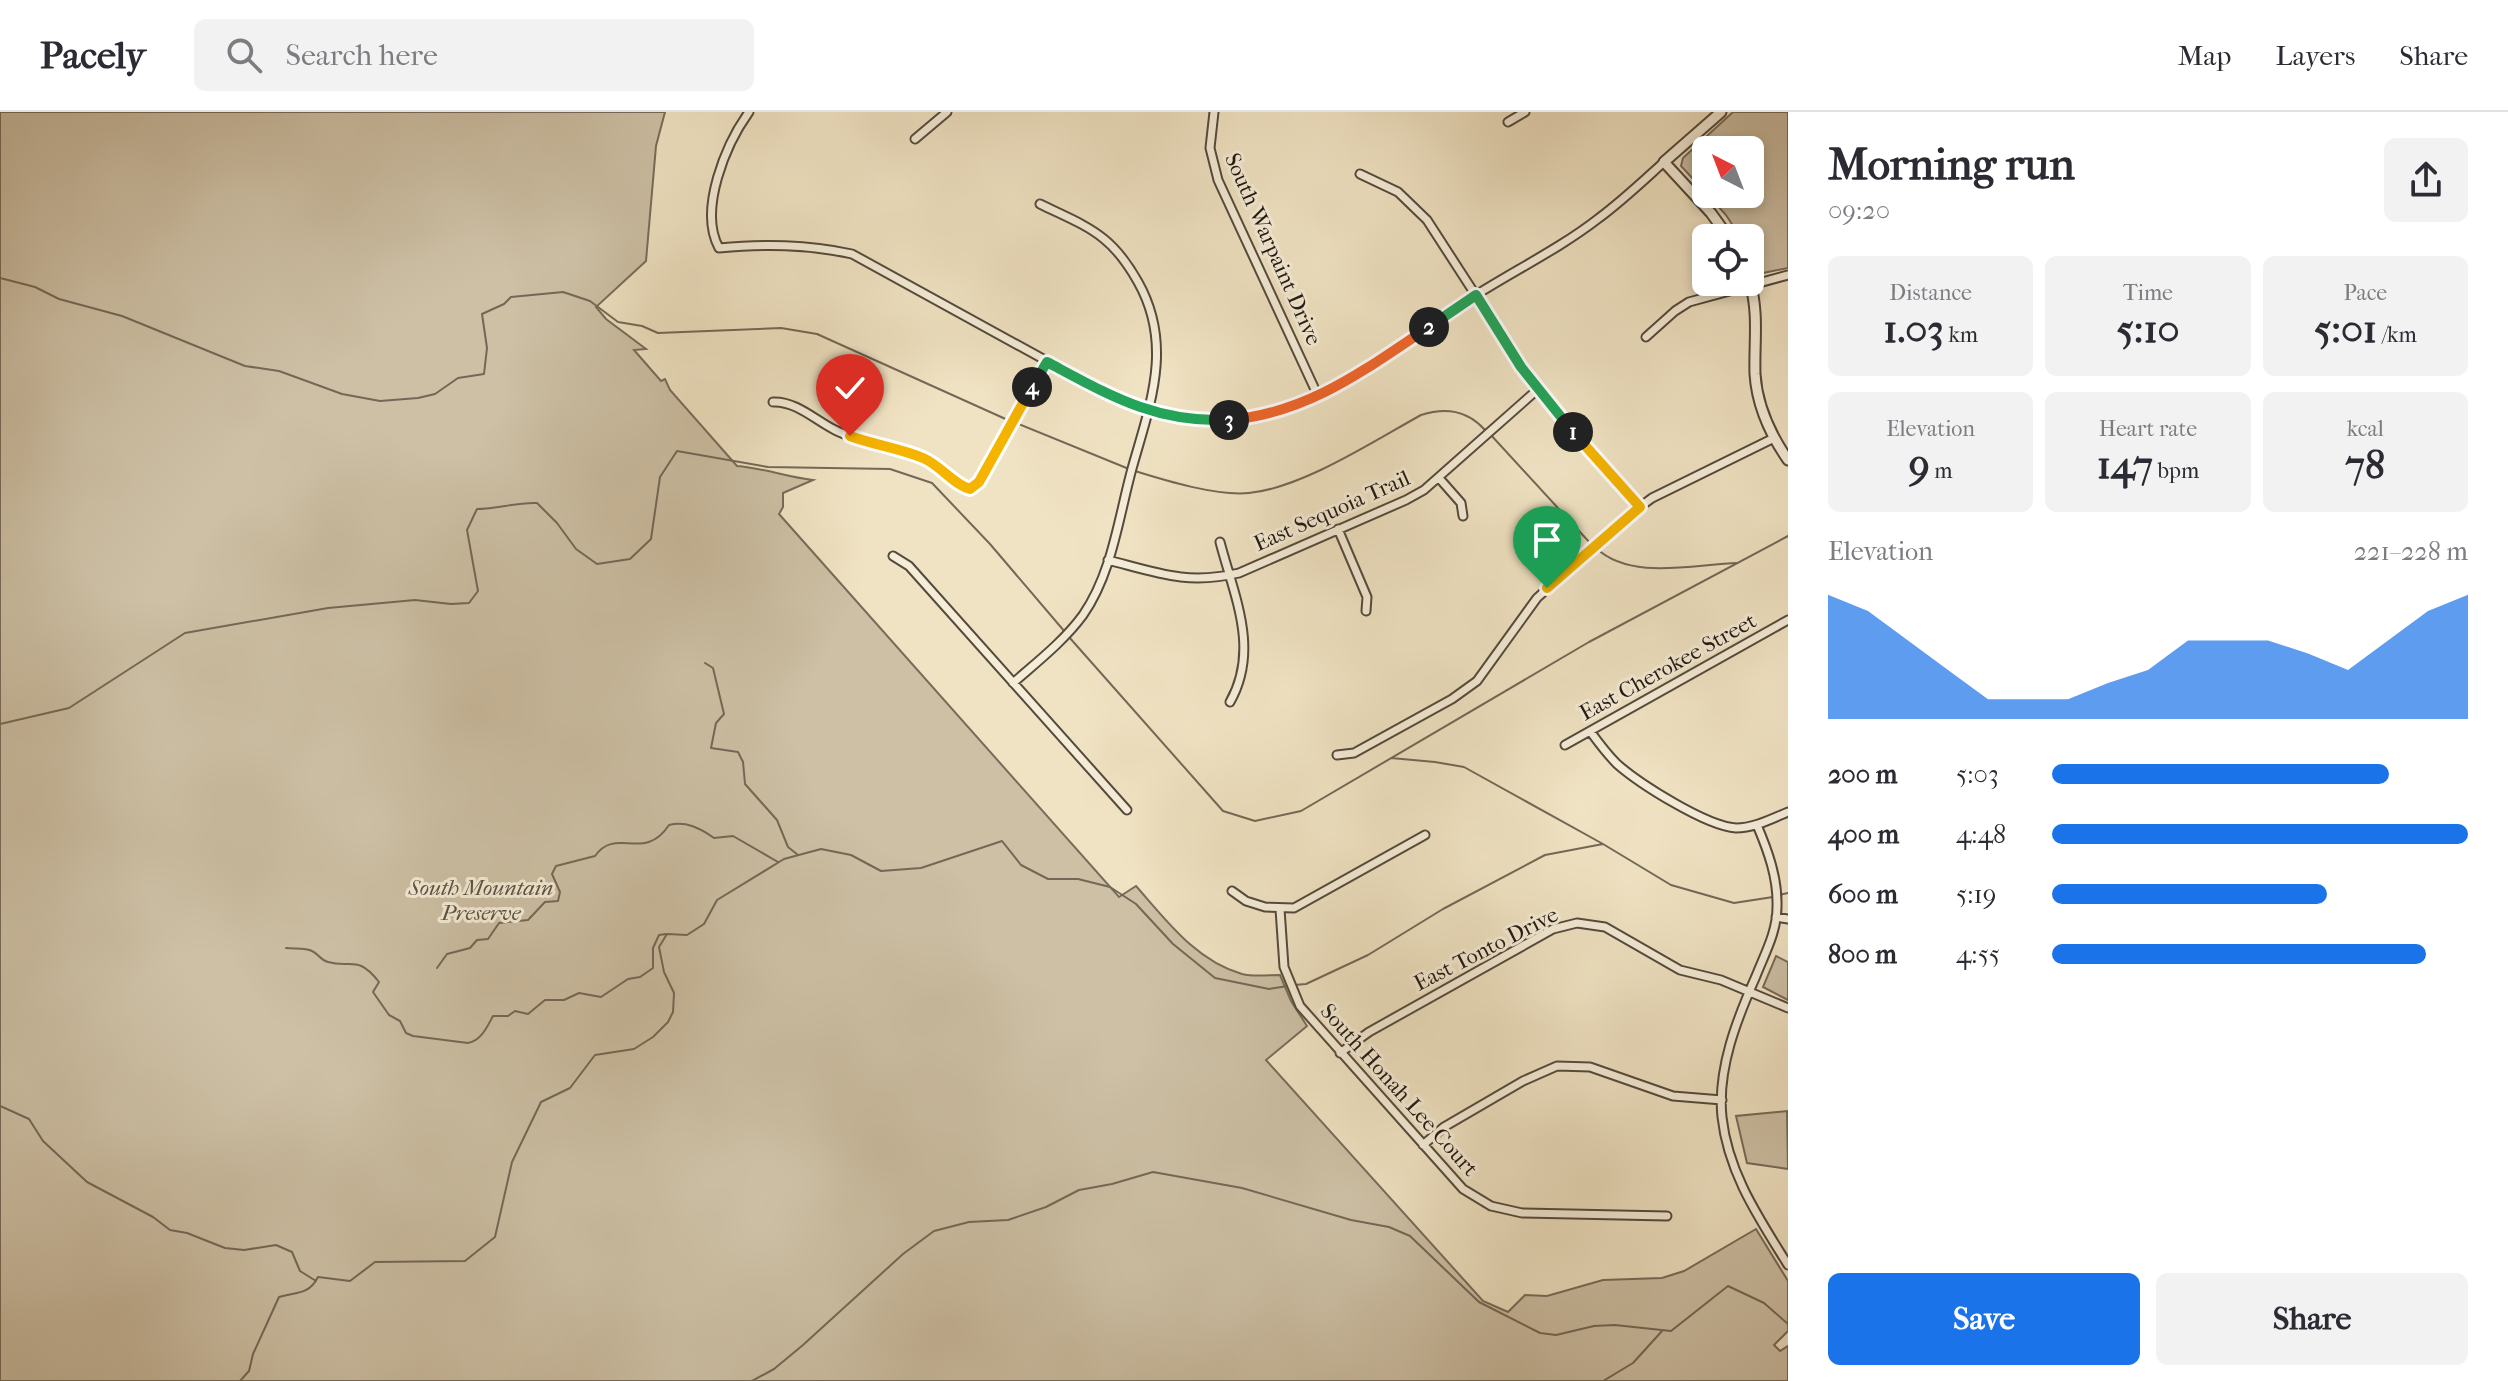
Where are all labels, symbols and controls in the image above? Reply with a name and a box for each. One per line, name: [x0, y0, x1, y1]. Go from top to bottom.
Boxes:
search box: [194, 19, 754, 91]
text: Pacely: [40, 33, 146, 78]
icon: search: [222, 33, 266, 77]
text: Search here: [286, 38, 438, 73]
text: Map: [2178, 39, 2231, 72]
text: Layers: [2275, 39, 2355, 72]
text: Share: [2399, 39, 2468, 72]
north arrow: [1692, 136, 1764, 208]
map controls: [1692, 136, 1764, 296]
button: share: [2384, 138, 2468, 222]
text: Morning run: [1828, 139, 2075, 190]
street label: South Warpaint Drive: [1219, 149, 1327, 349]
text: 09:20: [1828, 195, 1890, 226]
button: locate: [1692, 224, 1764, 296]
text: Distance: [1889, 280, 1972, 306]
text: Time: [2123, 280, 2173, 306]
text: Pace: [2343, 280, 2387, 306]
text: 1.03: [1883, 306, 1944, 352]
text: 5:10: [2116, 306, 2180, 352]
text: 5:01: [2314, 306, 2377, 352]
pin: 2: [1409, 307, 1449, 347]
text: 2: [1423, 314, 1435, 340]
text: km: [1944, 322, 1978, 348]
text: /km: [2377, 322, 2417, 348]
pin: [816, 354, 884, 436]
icon: check: [828, 366, 872, 410]
pin: 4: [1012, 367, 1052, 407]
text: 4: [1026, 374, 1039, 400]
pin: 3: [1209, 400, 1249, 440]
text: 3: [1224, 407, 1234, 433]
pin: 1: [1553, 412, 1593, 452]
text: Elevation: [1886, 416, 1975, 442]
text: Heart rate: [2099, 416, 2197, 442]
text: kcal: [2347, 416, 2384, 442]
text: 1: [1569, 419, 1577, 445]
text: 9: [1909, 442, 1930, 488]
text: 147: [2097, 442, 2153, 488]
text: 78: [2346, 442, 2385, 488]
text: m: [1930, 458, 1953, 484]
text: bpm: [2153, 458, 2199, 484]
street label: East Sequoia Trail: [1250, 465, 1414, 557]
pin: [1513, 506, 1581, 588]
icon: arrive: [1525, 518, 1569, 562]
text: Elevation: [1828, 536, 1933, 567]
text: 221–228 m: [2354, 536, 2468, 567]
street label: East Cherokee Street: [1575, 608, 1761, 726]
text: 200 m: [1828, 759, 1897, 790]
text: 5:03: [1956, 759, 1999, 790]
text: 400 m: [1828, 819, 1899, 850]
text: 4:48: [1956, 819, 2006, 850]
park label: South Mountain Preserve: [408, 875, 553, 926]
text: 600 m: [1828, 879, 1898, 910]
text: 5:19: [1956, 879, 1996, 910]
street label: East Tonto Drive: [1410, 901, 1562, 996]
text: 800 m: [1828, 939, 1897, 970]
text: 4:55: [1956, 939, 2000, 970]
street label: South Honah Lee Court: [1315, 998, 1483, 1182]
button: Save: [1828, 1273, 2140, 1365]
button: Share: [2156, 1273, 2468, 1365]

